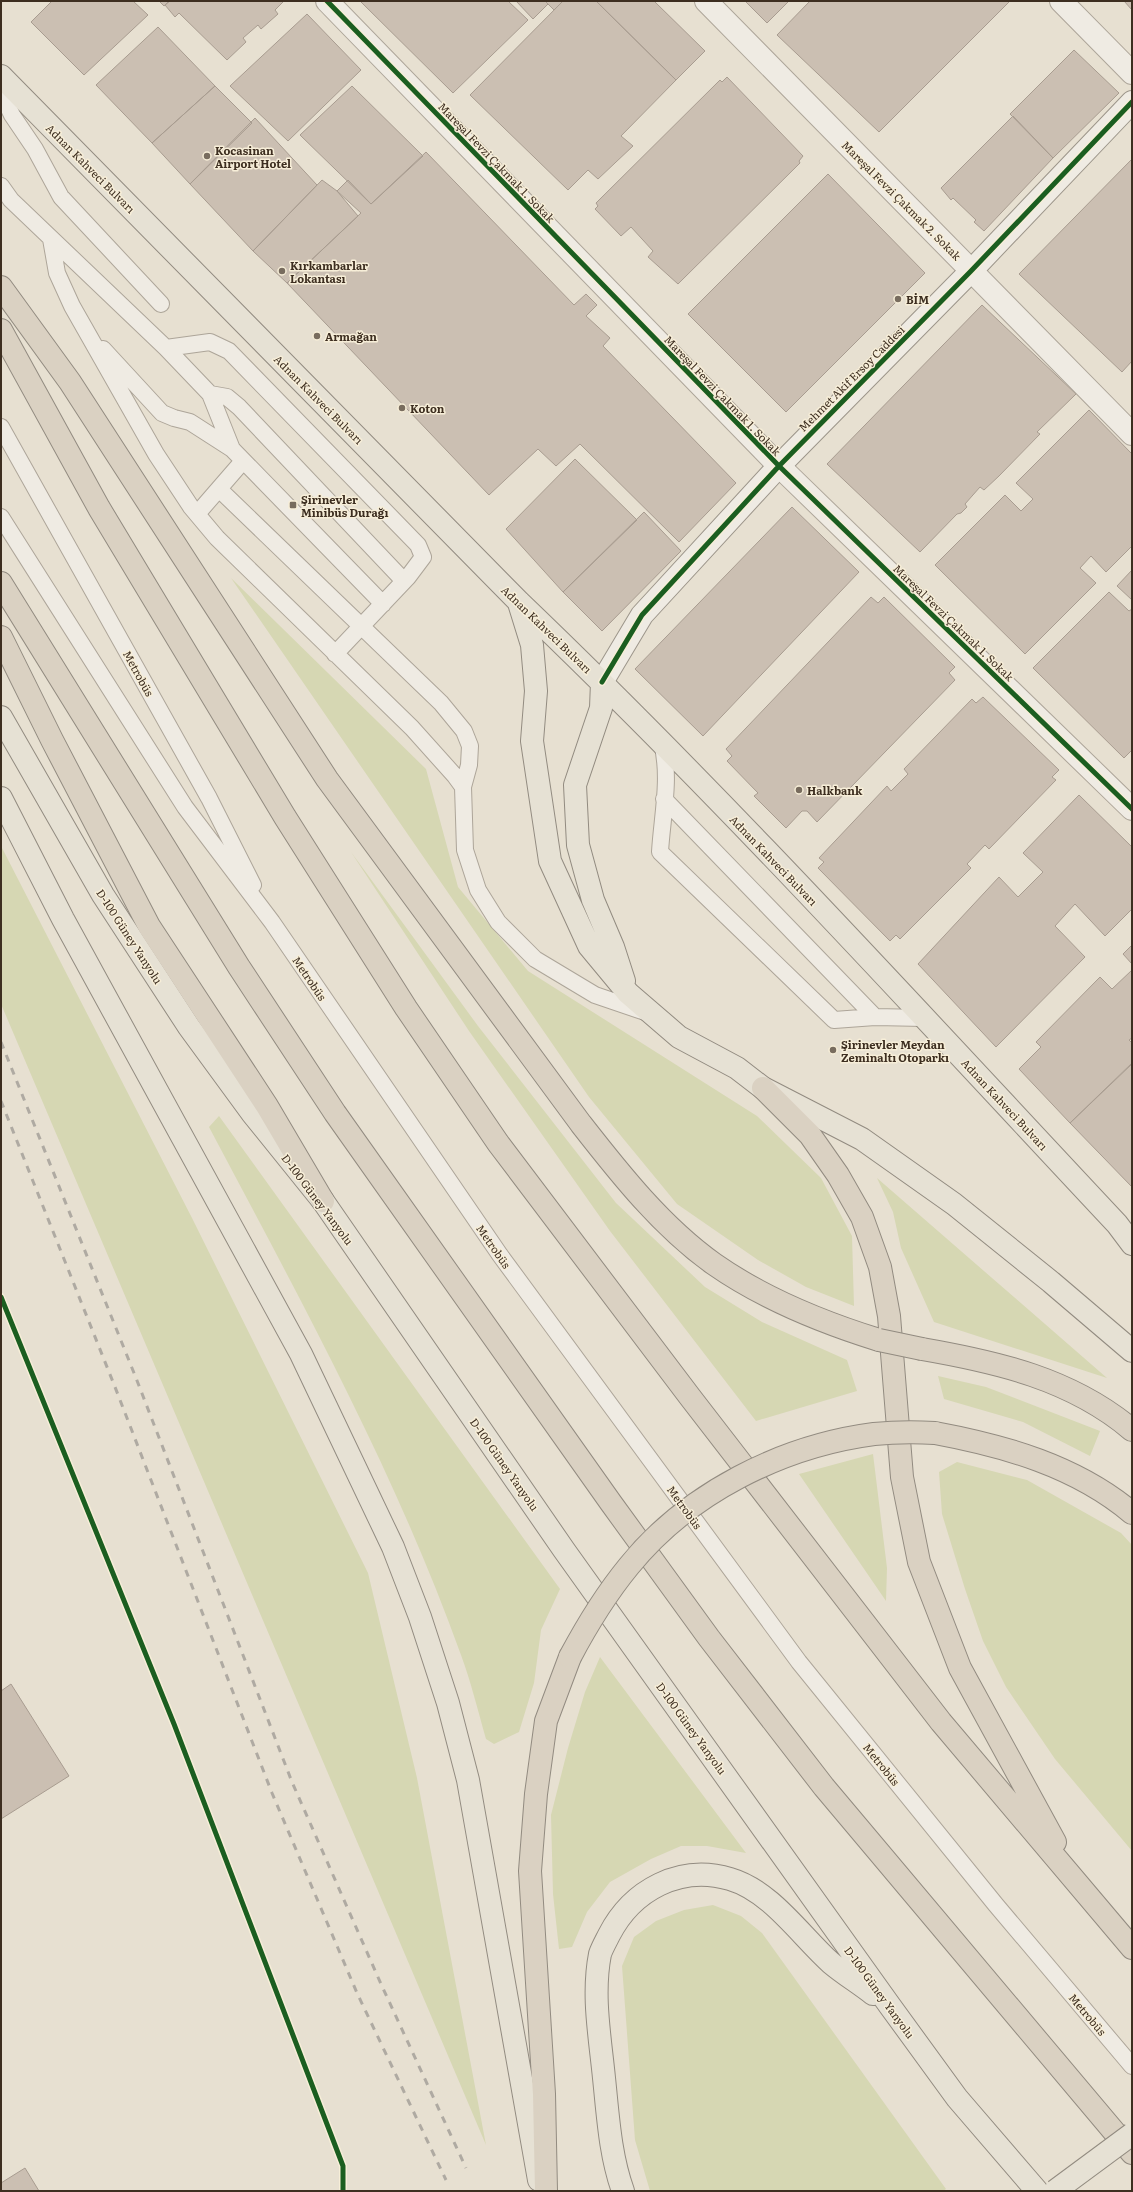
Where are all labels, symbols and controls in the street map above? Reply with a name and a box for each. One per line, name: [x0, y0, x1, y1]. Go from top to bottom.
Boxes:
street label: Mareşal Fevzi Çakmak 1. Sokak: [435, 98, 559, 226]
street label: Adnan Kahveci Bulvarı: [43, 120, 139, 216]
street label: Mareşal Fevzi Çakmak 2. Sokak: [839, 137, 965, 263]
place label: Kocasinan Airport Hotel: [215, 142, 291, 171]
marker: Kocasinan Airport Hotel: [202, 151, 212, 161]
place label: Kırkambarlar Lokantası: [290, 257, 368, 286]
marker: Kırkambarlar Lokantası: [277, 266, 287, 276]
place label: BİM: [906, 291, 929, 307]
marker: BİM: [893, 294, 903, 304]
street label: Mehmet Akif Ersoy Caddesi: [794, 321, 908, 435]
place label: Armağan: [325, 328, 377, 344]
marker: Armağan: [312, 331, 322, 341]
street label: Mareşal Fevzi Çakmak 1. Sokak: [661, 331, 785, 459]
street label: Adnan Kahveci Bulvarı: [271, 351, 367, 447]
place label: Koton: [410, 400, 445, 416]
marker: Koton: [397, 403, 407, 413]
place label: Şirinevler Minibüs Durağı: [301, 491, 388, 520]
marker: Şirinevler Minibüs Durağı: [288, 500, 298, 510]
street label: Mareşal Fevzi Çakmak 1. Sokak: [890, 560, 1018, 684]
street label: Adnan Kahveci Bulvarı: [498, 582, 596, 677]
street label: Metrobüs: [120, 647, 158, 699]
place label: Halkbank: [807, 782, 863, 798]
marker: Halkbank: [794, 785, 804, 795]
street label: Adnan Kahveci Bulvarı: [727, 811, 822, 909]
street label: D-100 Güney Yanyolu: [93, 885, 167, 987]
street label: Metrobüs: [289, 953, 331, 1003]
place label: Şirinevler Meydan Zeminaltı Otoparkı: [841, 1036, 949, 1065]
marker: Şirinevler Meydan Zeminaltı Otoparkı: [828, 1045, 838, 1055]
street label: Adnan Kahveci Bulvarı: [958, 1055, 1052, 1154]
street label: D-100 Güney Yanyolu: [278, 1150, 358, 1248]
street label: Metrobüs: [473, 1221, 515, 1271]
street label: D-100 Güney Yanyolu: [467, 1414, 543, 1514]
street label: Metrobüs: [664, 1482, 706, 1532]
street label: D-100 Güney Yanyolu: [653, 1679, 731, 1777]
street label: Metrobüs: [860, 1739, 904, 1789]
street label: D-100 Güney Yanyolu: [841, 1943, 919, 2041]
street label: Metrobüs: [1066, 1990, 1110, 2038]

